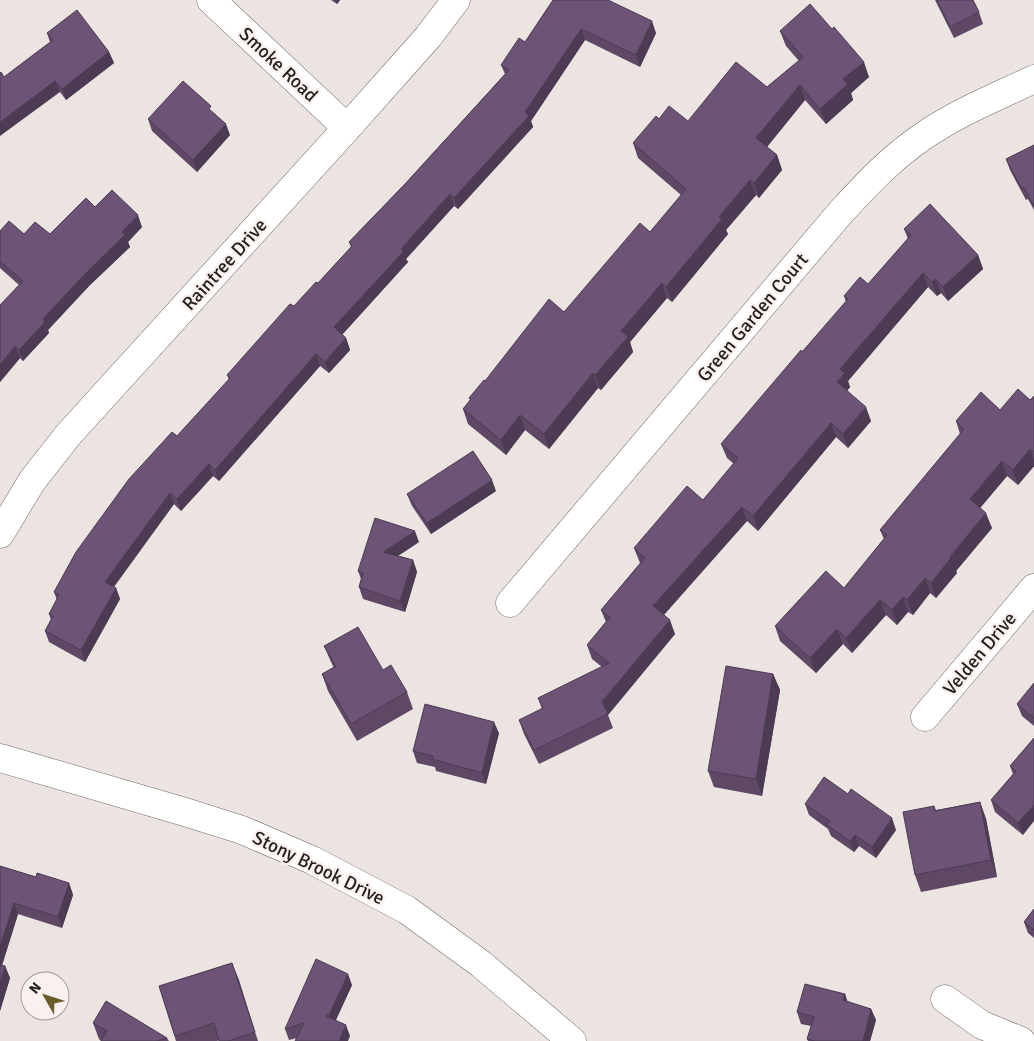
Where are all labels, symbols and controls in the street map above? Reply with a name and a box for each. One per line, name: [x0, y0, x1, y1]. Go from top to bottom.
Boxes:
street label: Smoke Road: [234, 22, 323, 107]
street label: Raintree Drive: [177, 214, 272, 316]
street label: Green Garden Court: [692, 248, 814, 387]
street label: Velden Drive: [938, 607, 1022, 700]
street label: Stony Brook Drive: [249, 826, 388, 910]
north arrow: [20, 971, 70, 1021]
text: N: [26, 979, 45, 997]

